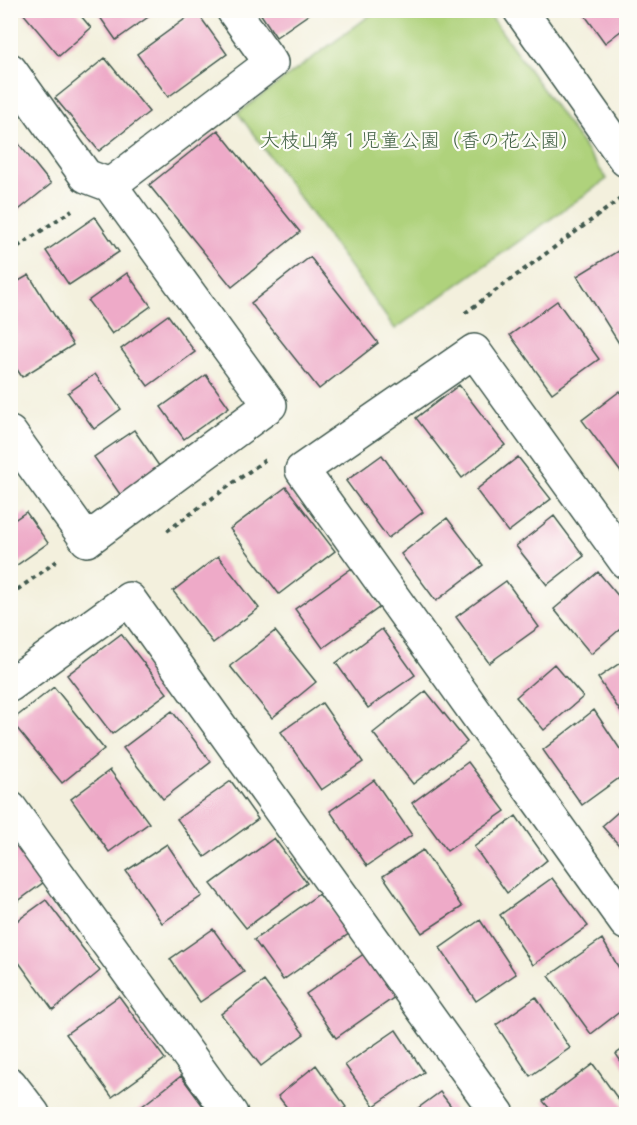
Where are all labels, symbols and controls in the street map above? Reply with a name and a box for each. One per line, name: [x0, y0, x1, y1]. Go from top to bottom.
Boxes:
park label: 大枝山第１児童公園（香の花公園）: [260, 128, 580, 157]

